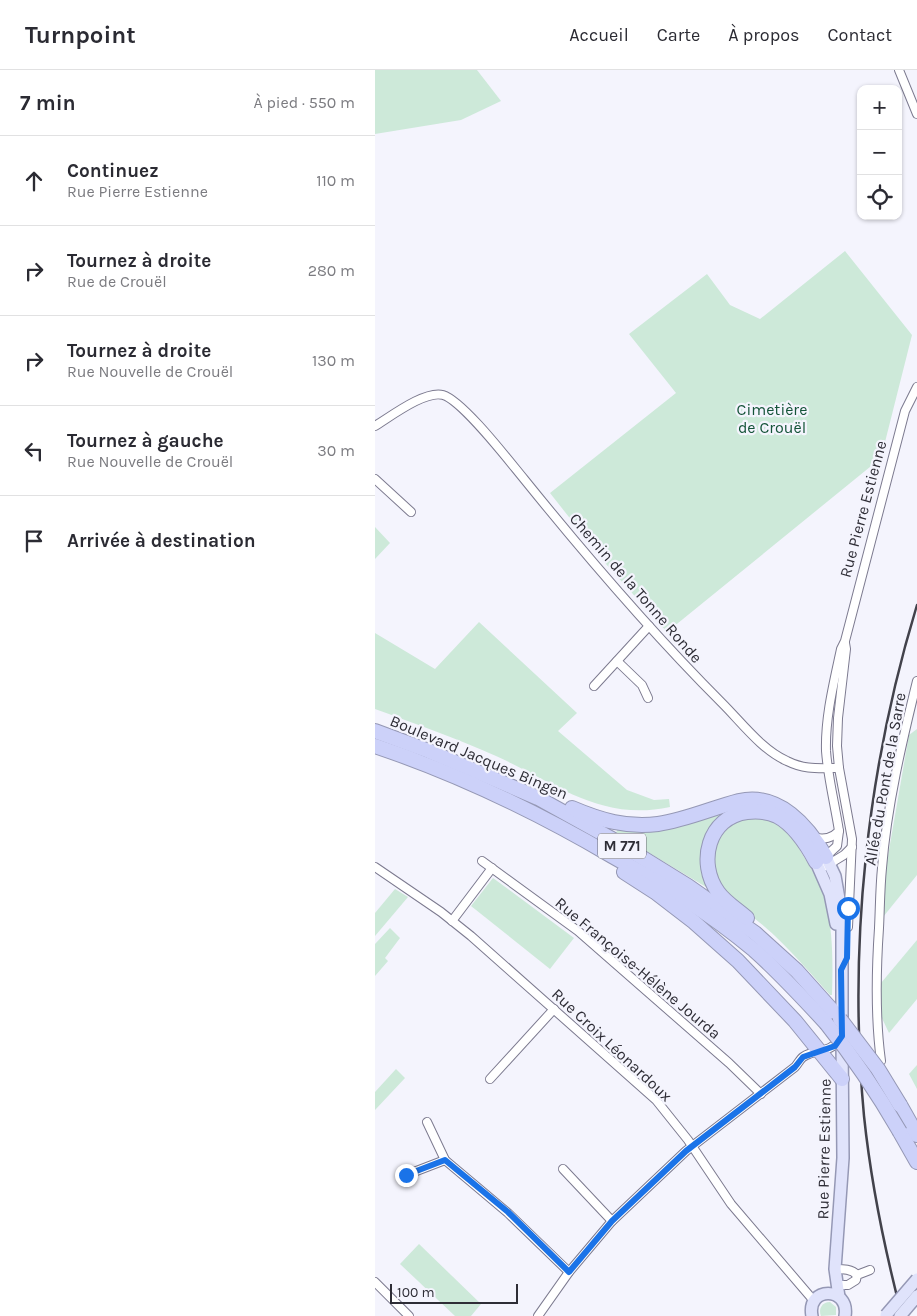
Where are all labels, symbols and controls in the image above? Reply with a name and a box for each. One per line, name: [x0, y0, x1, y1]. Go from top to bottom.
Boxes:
text: Turnpoint: [25, 21, 136, 49]
text: Accueil: [569, 24, 629, 46]
text: Carte: [657, 24, 700, 46]
text: À propos: [728, 24, 800, 46]
text: Contact: [828, 24, 892, 46]
map controls: [857, 85, 902, 220]
button: +: [857, 85, 902, 130]
text: 7 min: [20, 91, 76, 115]
text: À pied · 550 m: [253, 93, 355, 112]
button: −: [857, 130, 902, 175]
text: Continuez: [67, 160, 159, 182]
icon: ahead: [20, 167, 48, 195]
text: 110 m: [316, 171, 355, 190]
button: locate: [857, 175, 902, 220]
text: Rue Pierre Estienne: [67, 182, 208, 201]
text: Tournez à droite: [67, 250, 211, 272]
icon: right: [20, 257, 48, 285]
text: 280 m: [308, 261, 355, 280]
text: Rue de Crouël: [67, 272, 167, 291]
text: Tournez à droite: [67, 340, 211, 362]
icon: right: [20, 347, 48, 375]
text: 130 m: [312, 351, 355, 370]
text: Rue Nouvelle de Crouël: [67, 362, 233, 381]
park label: Cimetière de Crouël: [737, 400, 807, 437]
text: Tournez à gauche: [67, 430, 224, 452]
icon: left: [20, 437, 48, 465]
street label: Rue Pierre Estienne: [836, 439, 890, 579]
text: 30 m: [317, 441, 355, 460]
text: Rue Nouvelle de Crouël: [67, 452, 233, 471]
street label: Chemin de la Tonne Ronde: [566, 509, 706, 667]
icon: arrive: [20, 527, 48, 555]
text: Arrivée à destination: [67, 530, 256, 552]
street label: Allée du Pont de la Sarre: [860, 691, 910, 867]
street label: Boulevard Jacques Bingen: [387, 711, 571, 803]
road number: M 771: [598, 834, 646, 858]
street label: Rue Françoise-Hélène Jourda: [551, 893, 725, 1043]
route start: [837, 897, 860, 920]
street label: Rue Croix Léonardoux: [548, 984, 676, 1106]
street label: Rue Pierre Estienne: [813, 1078, 835, 1220]
route end: [395, 1164, 418, 1187]
scale bar: [390, 1281, 517, 1304]
text: 100 m: [397, 1284, 435, 1301]

